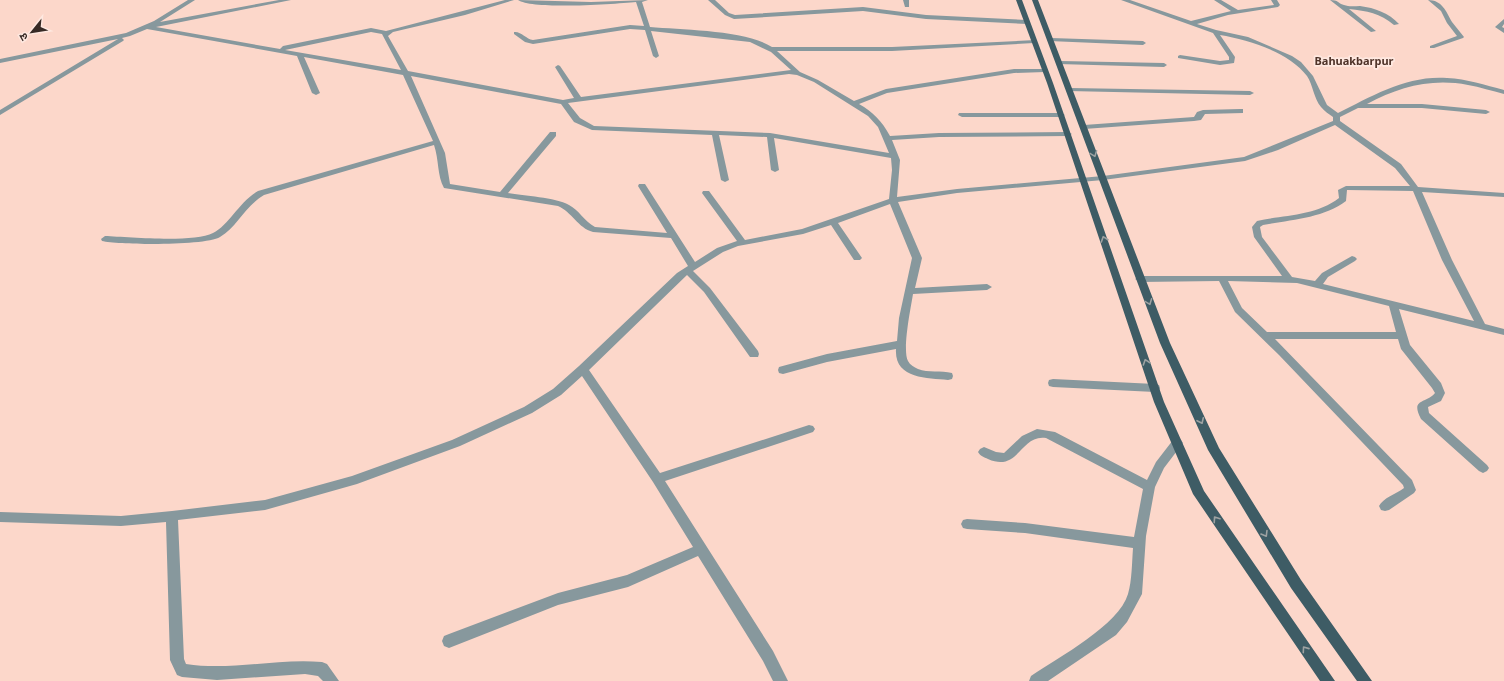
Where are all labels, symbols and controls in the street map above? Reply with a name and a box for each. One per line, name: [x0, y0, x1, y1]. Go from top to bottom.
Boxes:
north arrow: [12, 12, 52, 52]
text: उ: [16, 30, 32, 43]
district label: Bahuakbarpur: [1315, 55, 1394, 69]
one-way arrow: [1089, 151, 1097, 158]
one-way arrow: [1100, 236, 1108, 243]
one-way arrow: [1145, 299, 1153, 306]
one-way arrow: [1142, 359, 1150, 366]
one-way arrow: [1196, 417, 1204, 425]
one-way arrow: [1214, 516, 1221, 523]
one-way arrow: [1261, 530, 1268, 537]
one-way arrow: [1303, 646, 1310, 653]

